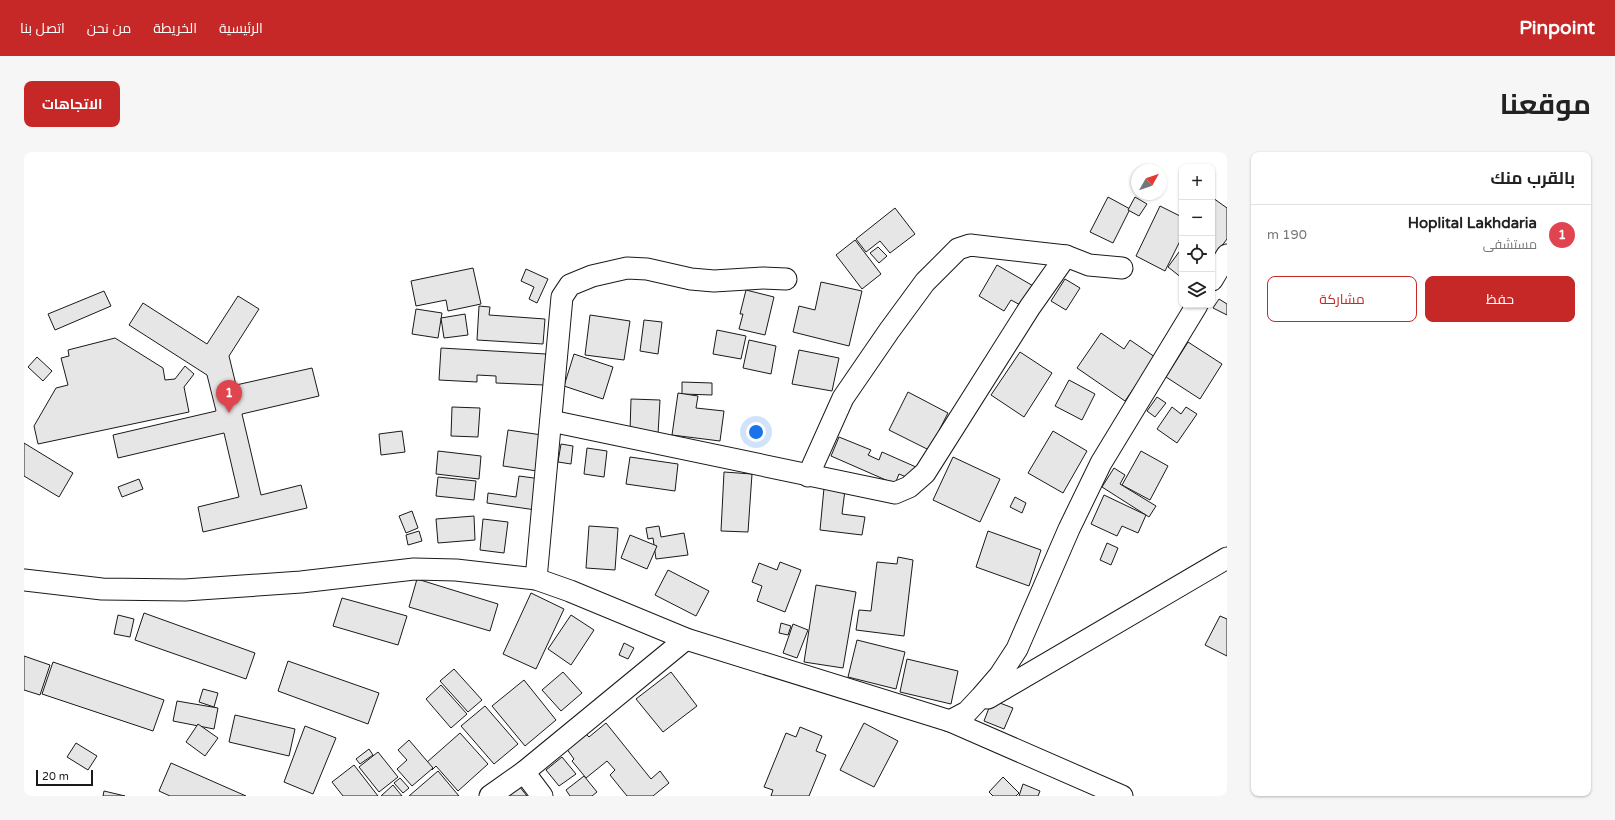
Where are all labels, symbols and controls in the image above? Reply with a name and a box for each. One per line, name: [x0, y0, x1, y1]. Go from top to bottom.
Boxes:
text: Pinpoint: [1519, 17, 1595, 39]
text: اتصل بنا: [20, 20, 65, 37]
text: من نحن: [87, 20, 131, 37]
text: الخريطة: [153, 20, 197, 37]
text: الرئيسية: [219, 20, 263, 37]
button: الاتجاهات: [24, 81, 120, 127]
text: موقعنا: [1500, 88, 1591, 122]
north arrow: [1131, 164, 1167, 200]
map controls: [1179, 164, 1215, 308]
button: +: [1179, 164, 1215, 200]
text: بالقرب منك: [1490, 168, 1575, 189]
button: −: [1179, 200, 1215, 236]
text: Hoplital Lakhdaria: [1408, 214, 1537, 232]
text: 190 m: [1267, 227, 1307, 243]
text: 1: [1558, 227, 1566, 243]
button: locate: [1179, 236, 1215, 272]
text: مستشفى: [1483, 237, 1537, 253]
button: layers: [1179, 272, 1215, 308]
button: مشاركة: [1267, 276, 1417, 322]
button: حفظ: [1425, 276, 1575, 322]
pin: 1: [216, 380, 242, 413]
your location: [746, 422, 766, 442]
scale bar: [36, 768, 93, 787]
text: 20 m: [42, 770, 69, 783]

